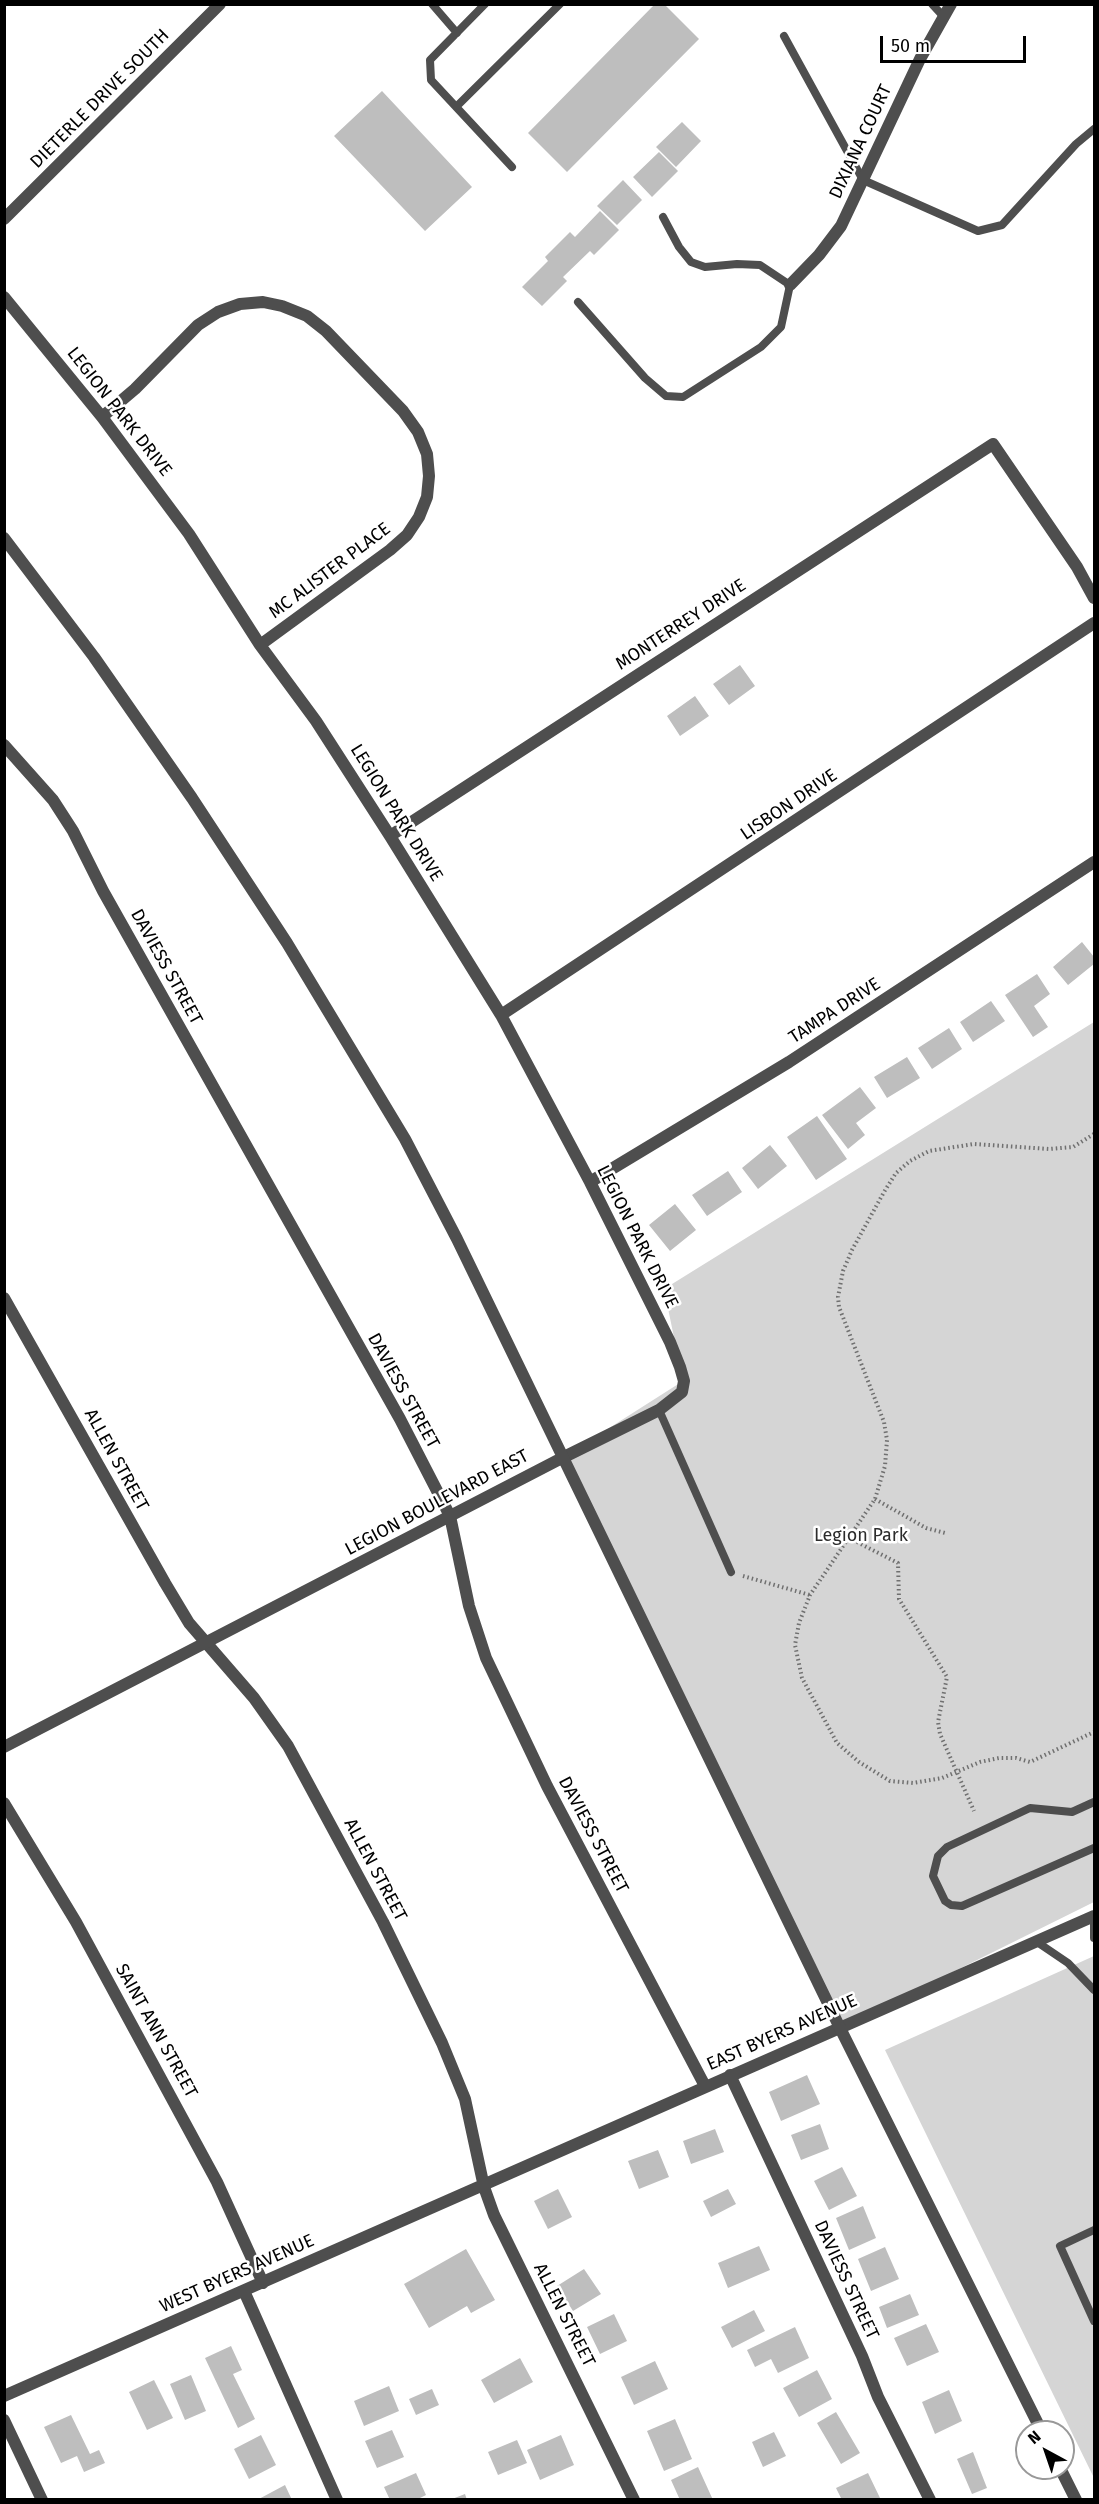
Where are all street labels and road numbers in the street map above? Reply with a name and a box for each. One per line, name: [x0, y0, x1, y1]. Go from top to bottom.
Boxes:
street label: DIETERLE DRIVE SOUTH: [26, 25, 174, 173]
street label: DIXIANA COURT: [825, 81, 897, 203]
street label: LEGION PARK DRIVE: [62, 343, 176, 481]
street label: MC ALISTER PLACE: [265, 518, 395, 624]
street label: MONTERREY DRIVE: [612, 575, 750, 675]
street label: LEGION PARK DRIVE: [345, 740, 447, 886]
street label: LISBON DRIVE: [737, 765, 841, 845]
street label: DAVIESS STREET: [125, 906, 207, 1028]
street label: TAMPA DRIVE: [785, 973, 885, 1049]
street label: LEGION PARK DRIVE: [592, 1162, 682, 1312]
street label: DAVIESS STREET: [362, 1330, 444, 1452]
street label: ALLEN STREET: [79, 1405, 153, 1515]
street label: LEGION BOULEVARD EAST: [342, 1445, 532, 1561]
street label: DAVIESS STREET: [553, 1773, 633, 1897]
street label: ALLEN STREET: [339, 1815, 411, 1925]
street label: SAINT ANN STREET: [110, 1960, 202, 2102]
street label: EAST BYERS AVENUE: [703, 1990, 861, 2076]
street label: DAVIESS STREET: [809, 2217, 883, 2343]
street label: WEST BYERS AVENUE: [156, 2230, 318, 2318]
street label: ALLEN STREET: [529, 2260, 599, 2370]

